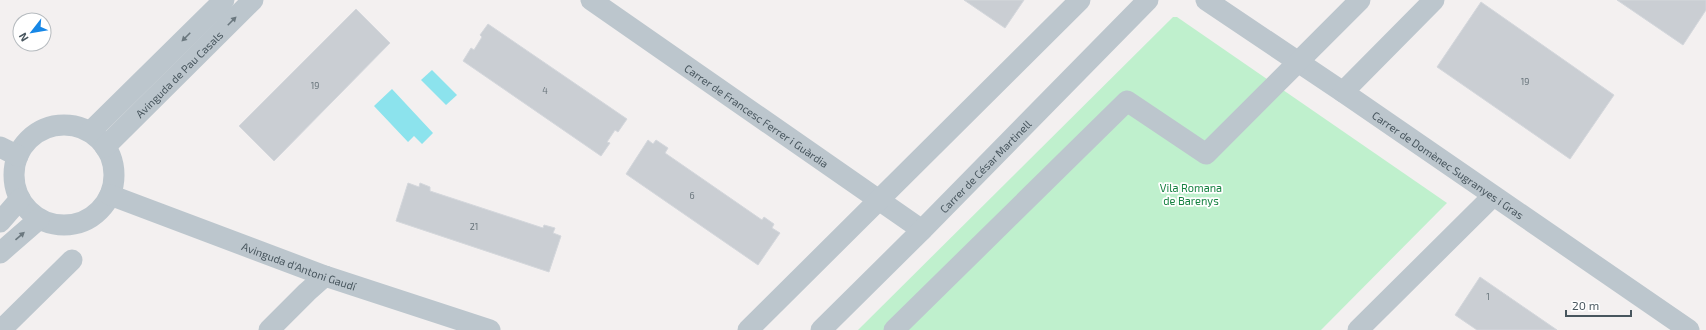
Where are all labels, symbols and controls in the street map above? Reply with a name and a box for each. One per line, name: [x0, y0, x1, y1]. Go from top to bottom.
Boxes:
north arrow: [12, 12, 52, 52]
one-way arrow: [227, 16, 237, 26]
street label: Avinguda de Pau Casals: [132, 27, 225, 120]
text: N: [15, 31, 31, 44]
one-way arrow: [181, 32, 191, 42]
street label: Carrer de Francesc Ferrer i Guàrdia: [682, 61, 831, 170]
house number: 19: [1521, 76, 1529, 87]
house number: 19: [311, 80, 319, 91]
house number: 4: [542, 85, 548, 96]
street label: Carrer de Domènec Sugranyes i Gras: [1370, 108, 1527, 221]
street label: Carrer de César Martinell: [937, 116, 1034, 215]
park label: Vila Romana de Barenys: [1160, 181, 1222, 207]
house number: 6: [689, 190, 695, 201]
house number: 21: [470, 221, 478, 232]
one-way arrow: [14, 231, 25, 240]
street label: Avinguda d'Antoni Gaudí: [240, 239, 359, 293]
house number: 1: [1486, 291, 1490, 302]
scale bar: [1566, 292, 1631, 318]
text: 20 m: [1572, 298, 1599, 312]

